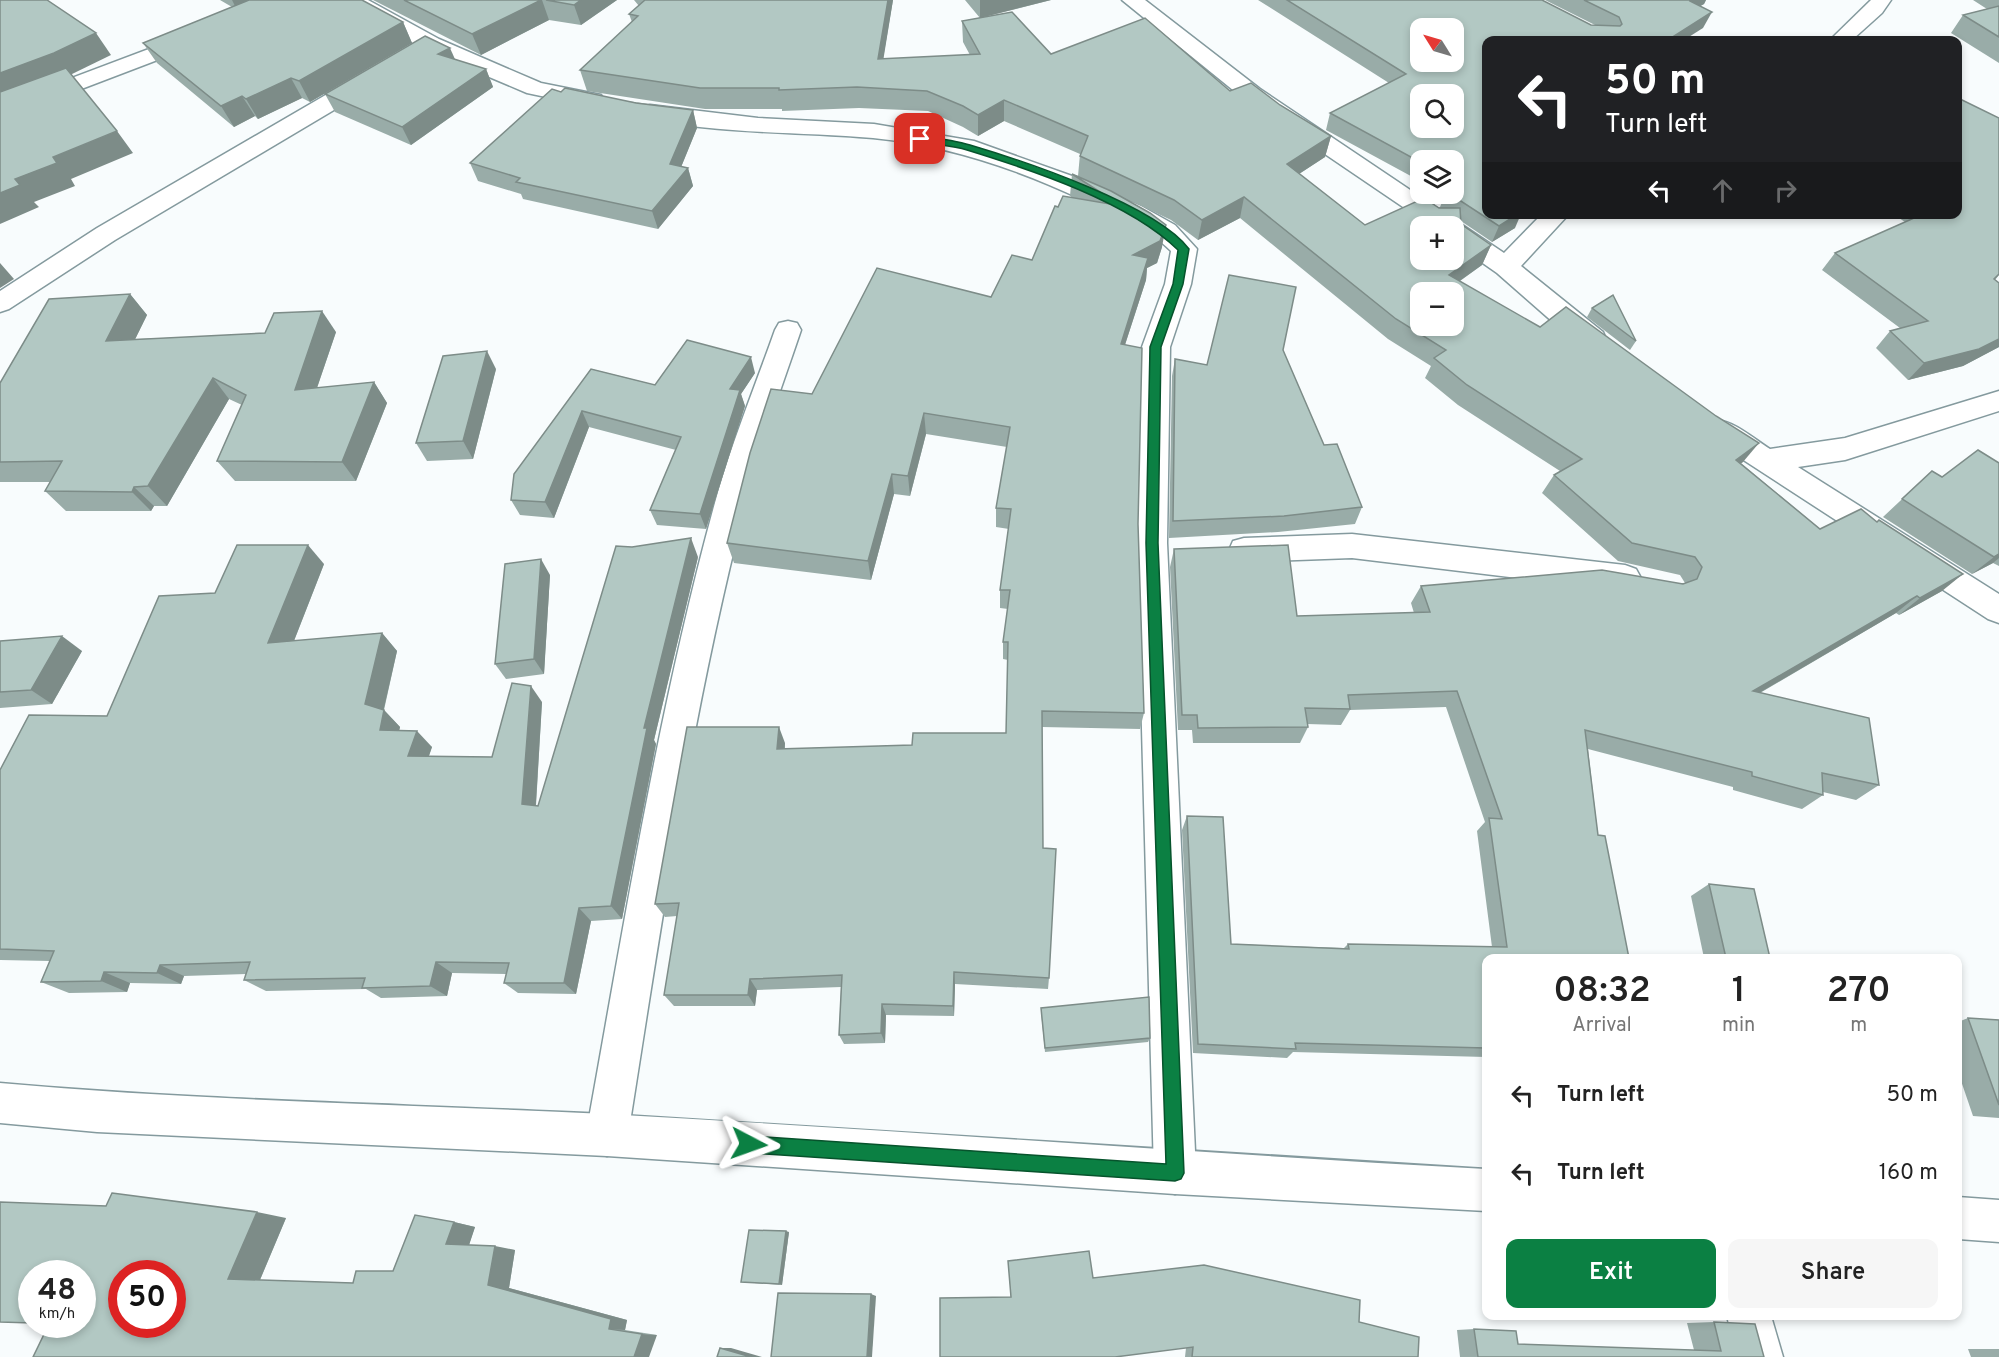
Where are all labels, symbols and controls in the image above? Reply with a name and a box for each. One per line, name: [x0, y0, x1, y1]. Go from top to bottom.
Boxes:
north arrow: [1410, 18, 1464, 72]
map controls: [1410, 18, 1464, 336]
text: 50 m: [1605, 56, 1706, 109]
icon: left: [1506, 60, 1584, 138]
button: search: [1410, 84, 1464, 138]
text: Turn left: [1605, 108, 1707, 142]
pin: [894, 113, 945, 164]
icon: arrive: [903, 122, 936, 155]
button: layers: [1410, 150, 1464, 204]
icon: left: [1643, 174, 1676, 207]
icon: ahead: [1706, 174, 1739, 207]
icon: right: [1769, 174, 1802, 207]
button: +: [1410, 216, 1464, 270]
button: −: [1410, 282, 1464, 336]
text: 08:32: [1553, 969, 1651, 1015]
text: 1: [1732, 969, 1746, 1015]
text: 270: [1827, 969, 1891, 1015]
text: Arrival: [1572, 1013, 1632, 1039]
text: min: [1722, 1013, 1755, 1039]
text: m: [1850, 1013, 1867, 1039]
icon: left: [1506, 1079, 1539, 1112]
text: Turn left: [1557, 1082, 1645, 1109]
text: 50 m: [1886, 1082, 1938, 1109]
position arrow: [717, 1112, 781, 1176]
icon: left: [1506, 1157, 1539, 1190]
text: Turn left: [1557, 1160, 1645, 1187]
text: 160 m: [1879, 1160, 1938, 1187]
button: Exit: [1506, 1239, 1716, 1308]
button: Share: [1728, 1239, 1938, 1308]
speed limit sign: 50: [108, 1260, 186, 1338]
text: 48: [38, 1273, 76, 1310]
text: km/h: [39, 1305, 75, 1324]

